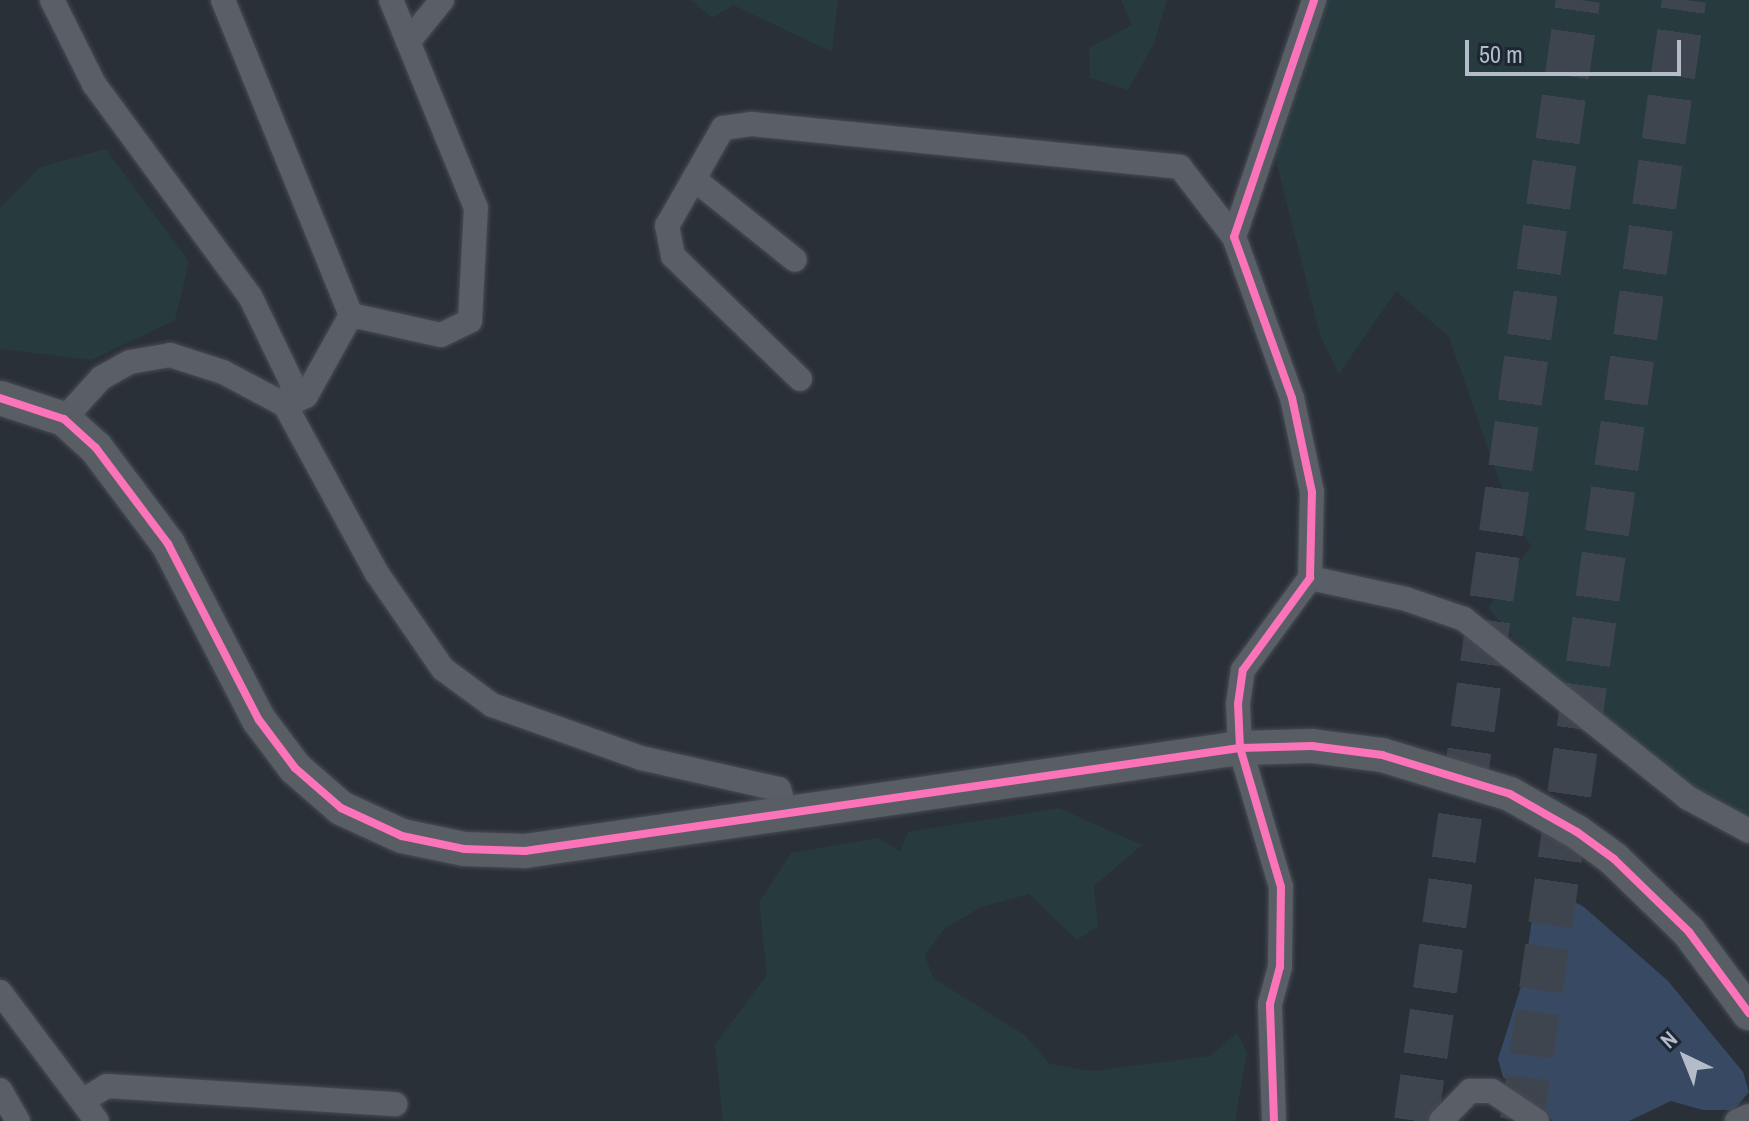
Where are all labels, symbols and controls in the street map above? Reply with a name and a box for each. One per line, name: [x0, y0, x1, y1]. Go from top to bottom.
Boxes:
scale bar: [1469, 24, 1685, 74]
text: 50 m: [1479, 38, 1523, 70]
north arrow: [1645, 1017, 1725, 1097]
text: N: [1654, 1024, 1684, 1055]

